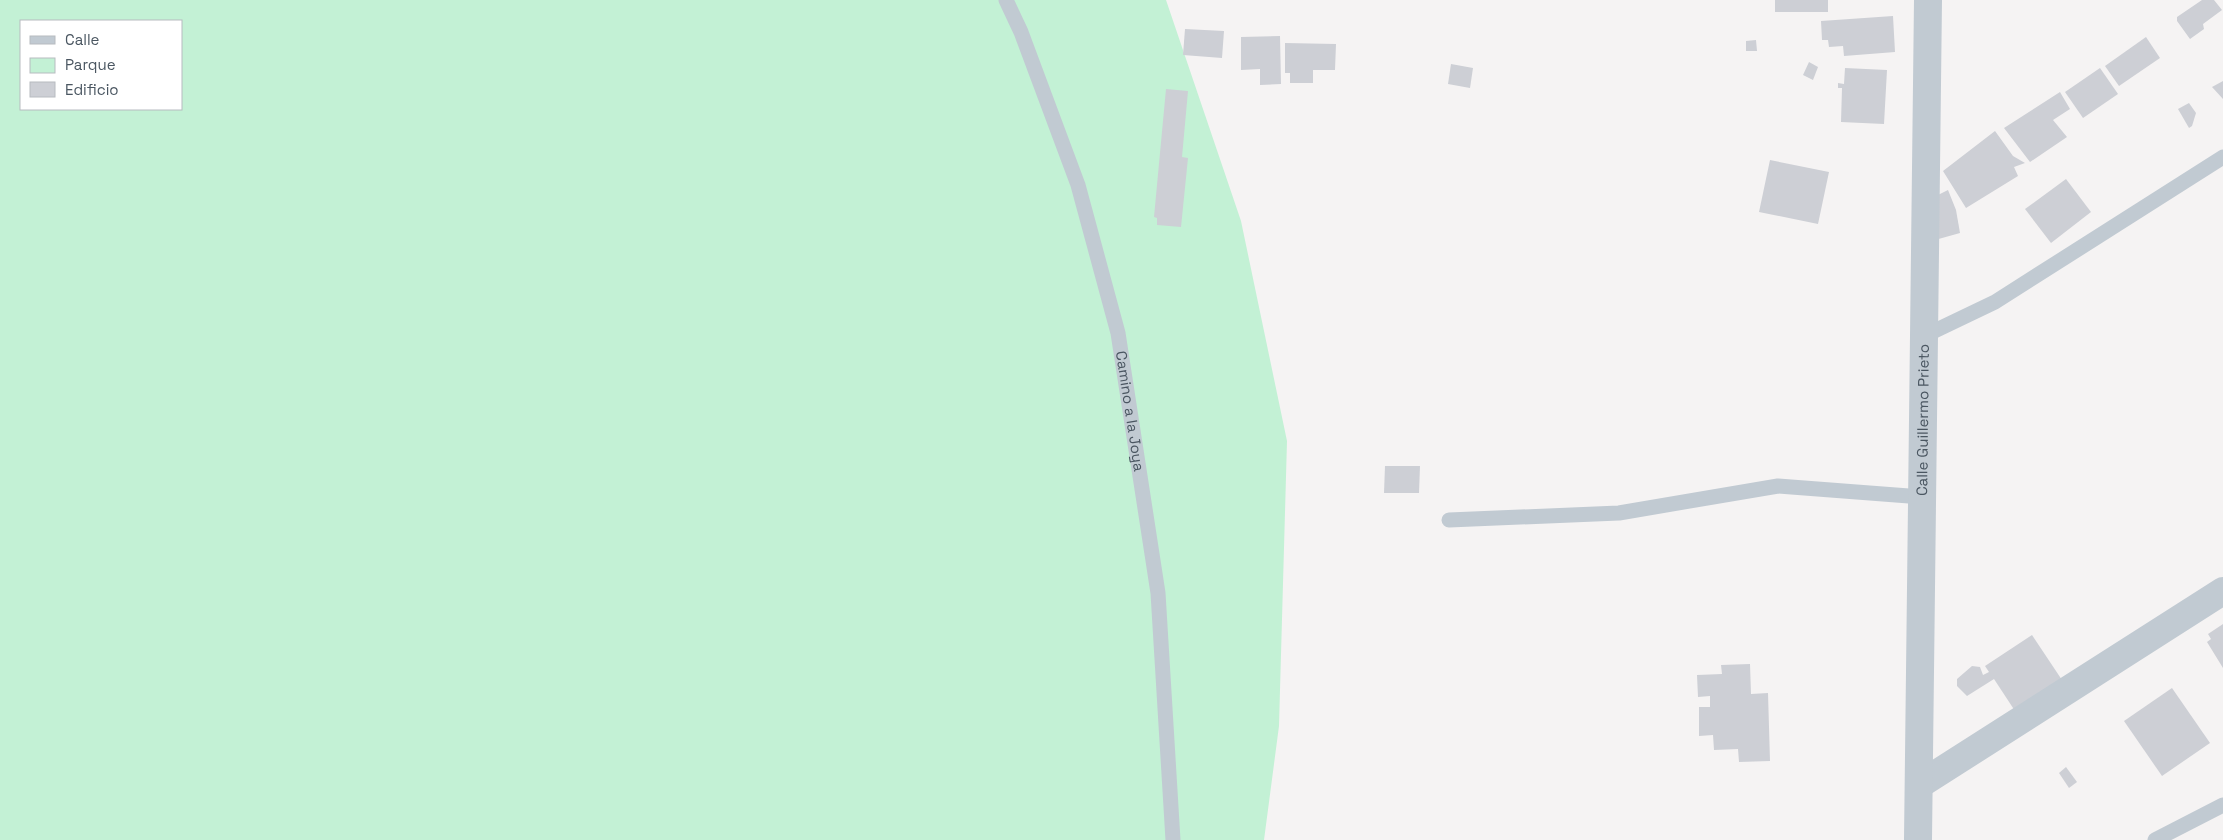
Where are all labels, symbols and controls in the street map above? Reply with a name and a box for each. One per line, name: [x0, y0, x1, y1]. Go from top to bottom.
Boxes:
legend: [20, 20, 182, 110]
text: Calle: [65, 30, 100, 49]
text: Parque: [65, 55, 116, 74]
text: Edificio: [65, 80, 119, 99]
street label: Calle Guillermo Prieto: [1912, 344, 1933, 496]
street label: Camino a la Joya: [1112, 350, 1149, 473]

